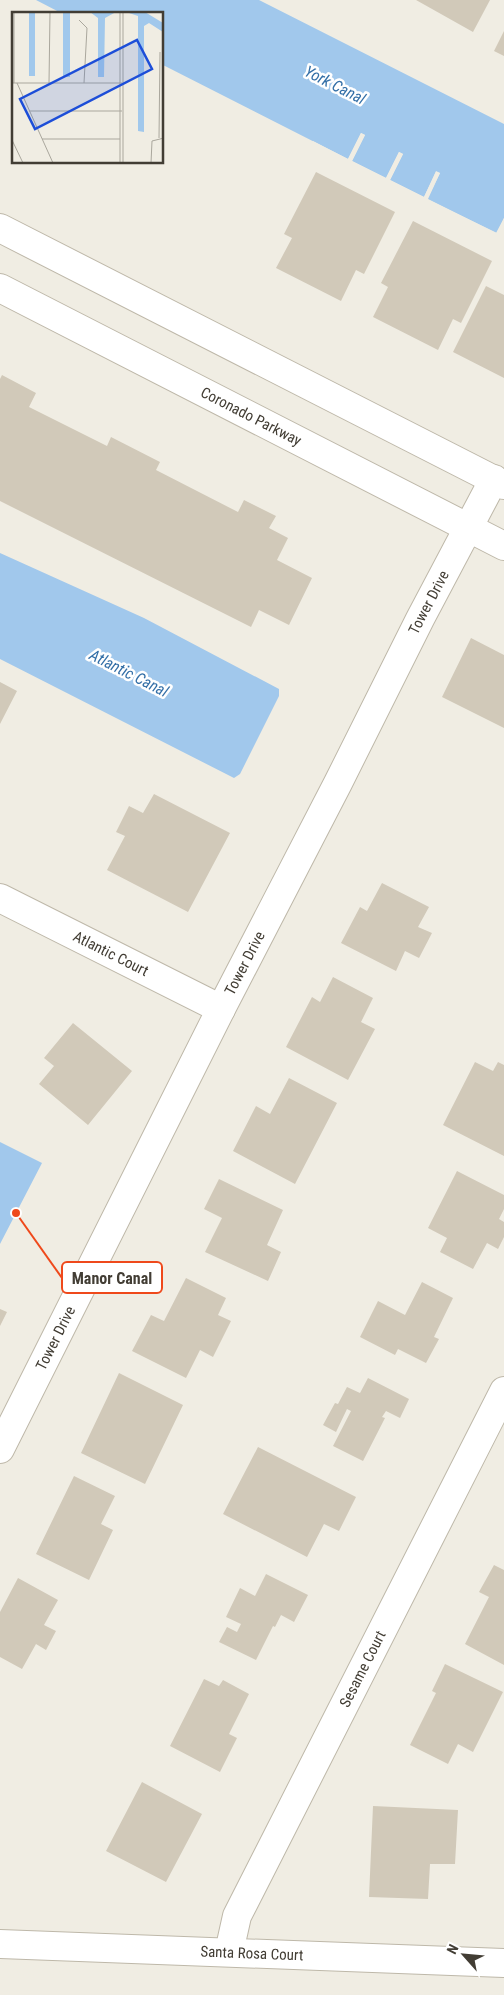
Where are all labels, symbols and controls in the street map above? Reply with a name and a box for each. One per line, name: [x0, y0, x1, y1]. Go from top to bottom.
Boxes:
inset map: [12, 12, 164, 164]
water label: York Canal: [301, 62, 369, 109]
street label: Coronado Parkway: [198, 383, 304, 450]
street label: Tower Drive: [405, 568, 453, 637]
water label: Atlantic Canal: [86, 645, 172, 701]
street label: Atlantic Court: [70, 927, 151, 980]
street label: Tower Drive: [221, 928, 269, 998]
callout: Manor Canal: [62, 1262, 162, 1293]
text: Manor Canal: [72, 1269, 152, 1288]
street label: Tower Drive: [32, 1303, 79, 1373]
street label: Sesame Court: [336, 1628, 390, 1710]
north arrow: [439, 1930, 489, 1980]
text: N: [443, 1942, 461, 1957]
street label: Santa Rosa Court: [200, 1943, 304, 1964]

